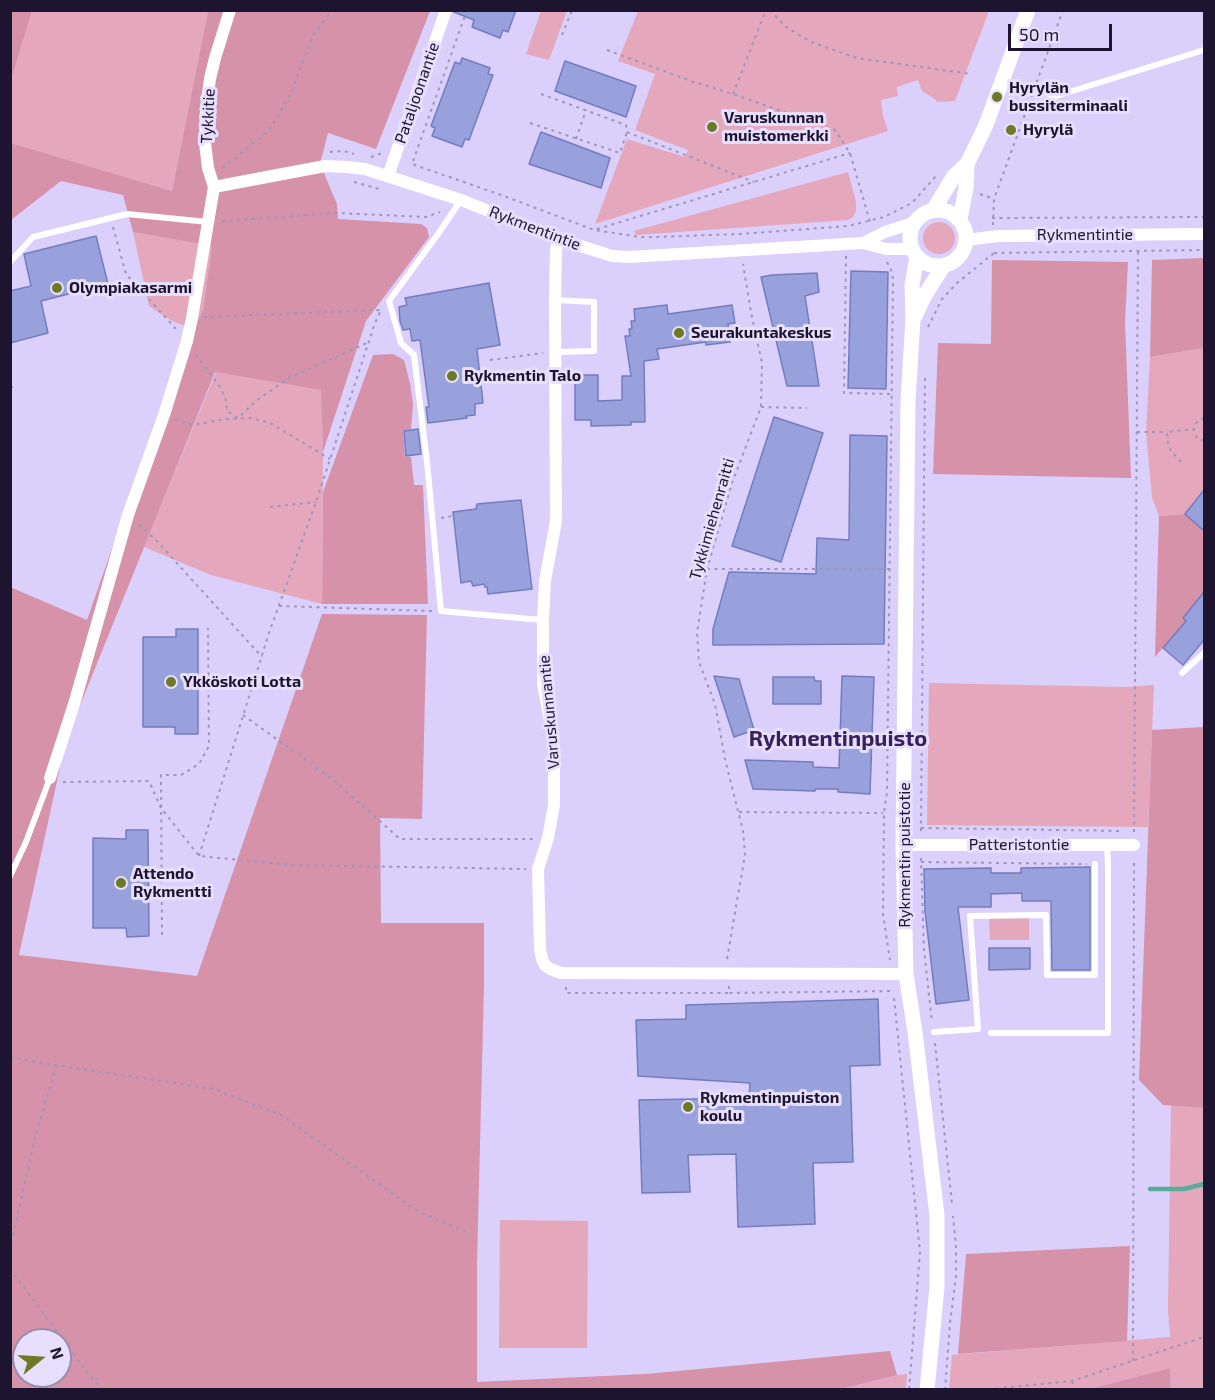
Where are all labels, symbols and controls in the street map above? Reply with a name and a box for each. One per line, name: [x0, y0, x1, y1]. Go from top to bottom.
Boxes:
scale bar: [1011, 12, 1114, 50]
text: 50 m: [1019, 23, 1059, 45]
street label: Pataljoonantie: [391, 40, 443, 146]
place label: Hyrylän bussiterminaali: [1009, 78, 1128, 116]
street label: Tykkitie: [197, 88, 219, 144]
marker: Hyrylän bussiterminaali: [990, 90, 1004, 104]
place label: Varuskunnan muistomerkki: [724, 108, 829, 146]
marker: Varuskunnan muistomerkki: [705, 120, 719, 134]
place label: Hyrylä: [1023, 120, 1073, 140]
marker: Hyrylä: [1004, 123, 1018, 137]
street label: Rykmentintie: [487, 202, 583, 254]
street label: Rykmentintie: [1037, 225, 1133, 245]
place label: Olympiakasarmi: [69, 278, 192, 298]
marker: Olympiakasarmi: [50, 281, 64, 295]
place label: Seurakuntakeskus: [691, 323, 832, 343]
marker: Seurakuntakeskus: [672, 326, 686, 340]
place label: Rykmentin Talo: [464, 366, 581, 386]
marker: Rykmentin Talo: [445, 369, 459, 383]
street label: Tykkimiehenraitti: [685, 456, 739, 582]
street label: Varuskunnantie: [534, 654, 564, 770]
place label: Ykköskoti Lotta: [183, 672, 301, 692]
marker: Ykköskoti Lotta: [164, 675, 178, 689]
district label: Rykmentinpuisto: [749, 726, 927, 752]
street label: Rykmentin puistotie: [895, 782, 915, 928]
street label: Patteristontie: [969, 835, 1069, 855]
place label: Attendo Rykmentti: [133, 864, 212, 902]
marker: Attendo Rykmentti: [114, 876, 128, 890]
place label: Rykmentinpuiston koulu: [700, 1088, 839, 1126]
marker: Rykmentinpuiston koulu: [681, 1100, 695, 1114]
north arrow: [12, 1328, 72, 1388]
text: N: [47, 1344, 69, 1361]

